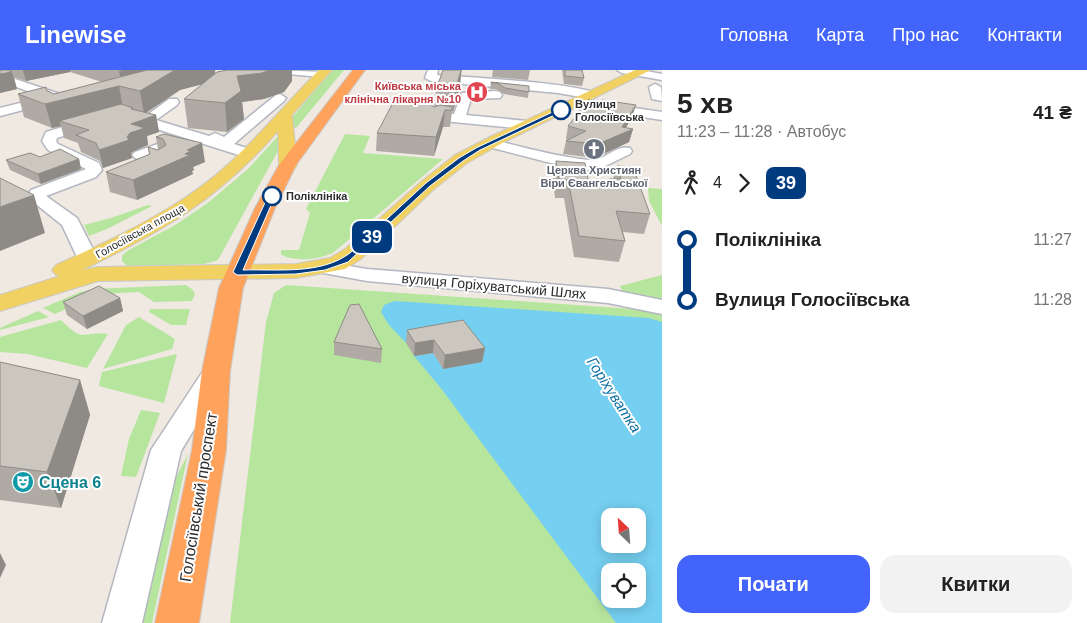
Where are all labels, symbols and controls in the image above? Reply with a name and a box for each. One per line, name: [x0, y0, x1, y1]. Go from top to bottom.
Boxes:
text: Linewise: [25, 21, 126, 48]
text: Головна: [720, 25, 788, 45]
text: Карта: [816, 25, 864, 45]
text: Про нас: [892, 25, 959, 45]
text: Контакти: [987, 25, 1062, 45]
place label: Київська міська клінічна лікарня №10: [344, 80, 462, 105]
hospital icon: Київська міська клінічна лікарня №10: [465, 80, 489, 104]
text: 5 хв: [677, 88, 733, 119]
place label: Вулиця Голосіївська: [575, 98, 645, 123]
marker: Вулиця Голосіївська: [551, 100, 571, 120]
text: 41 ₴: [1033, 102, 1072, 123]
text: 11:23 – 11:28 · Автобус: [677, 123, 846, 140]
church icon: Церква Християн Віри Євангельської: [582, 137, 606, 161]
place label: Церква Християн Віри Євангельської: [540, 164, 649, 189]
icon: walk: [677, 169, 705, 197]
icon: forward: [730, 169, 758, 197]
text: 39: [776, 173, 796, 193]
text: 4: [713, 174, 722, 191]
marker: Поліклініка: [262, 186, 282, 206]
place label: Поліклініка: [286, 190, 348, 202]
street label: Голосіївська площа: [93, 201, 187, 260]
line badge: 39: [350, 221, 394, 253]
text: 39: [362, 227, 382, 247]
text: Поліклініка: [715, 229, 821, 250]
text: 11:27: [1033, 231, 1072, 248]
street label: вулиця Горіхуватський Шлях: [401, 270, 587, 302]
text: Вулиця Голосіївська: [715, 289, 910, 310]
text: 11:28: [1033, 291, 1072, 308]
water label: Горіхуватка: [584, 354, 645, 435]
street label: Голосіївський проспект: [177, 411, 220, 583]
theatre icon: Сцена 6: [11, 470, 35, 494]
place label: Сцена 6: [39, 474, 101, 491]
north arrow: [601, 508, 646, 552]
map controls: [601, 508, 646, 608]
button: Почати: [677, 555, 870, 613]
button: Квитки: [880, 555, 1072, 613]
button: locate: [601, 563, 646, 608]

